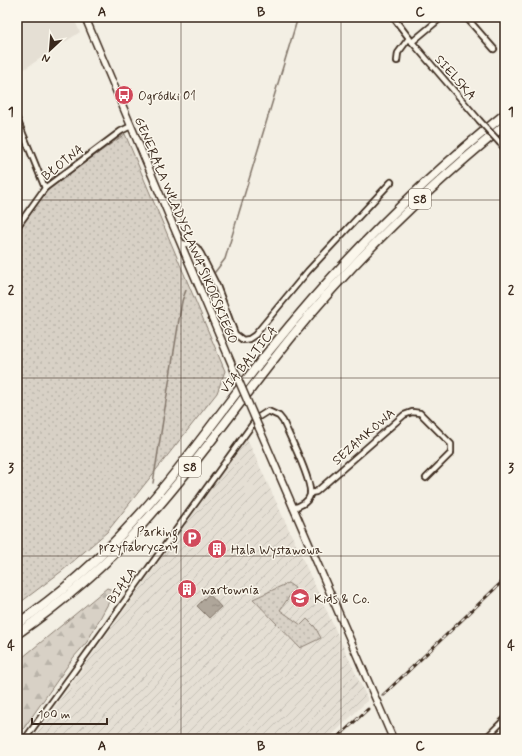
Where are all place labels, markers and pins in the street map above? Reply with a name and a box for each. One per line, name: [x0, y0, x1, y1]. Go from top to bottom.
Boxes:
bus stop icon: Ogródki 01: [113, 84, 135, 106]
place label: Ogródki 01: [138, 88, 196, 105]
place label: Parking przyfabryczny: [99, 524, 178, 556]
parking icon: Parking przyfabryczny: [181, 527, 203, 549]
building icon: Hala Wystawowa: [206, 538, 228, 560]
place label: Hala Wystawowa: [231, 542, 322, 559]
building icon: wartownia: [176, 578, 198, 600]
place label: wartownia: [201, 582, 260, 599]
school or university icon: Kids & Co.: [289, 587, 311, 609]
place label: Kids & Co.: [314, 591, 370, 608]

